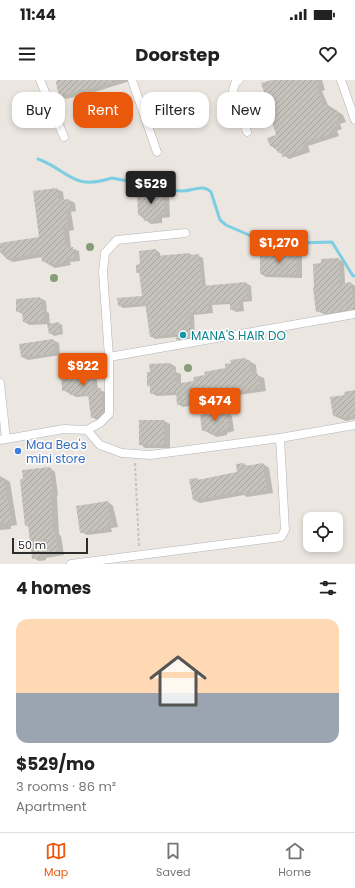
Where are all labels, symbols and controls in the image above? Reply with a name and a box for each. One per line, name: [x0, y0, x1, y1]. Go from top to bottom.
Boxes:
text: 11:44: [20, 4, 56, 25]
text: Doorstep: [135, 42, 220, 67]
icon: menu: [16, 43, 38, 65]
icon: heart: [317, 43, 339, 65]
chip: Buy: [12, 92, 65, 128]
chip: Rent: [73, 92, 133, 128]
chip: Filters: [141, 92, 209, 128]
chip: New: [217, 92, 275, 128]
pin: $529: [127, 171, 175, 205]
text: $529: [135, 174, 167, 193]
pin: $1,270: [246, 230, 312, 264]
text: $1,270: [259, 233, 299, 252]
place label: MANA'S HAIR DO: [191, 327, 286, 344]
marker: MANA'S HAIR DO: [178, 330, 188, 340]
pin: $922: [59, 353, 107, 387]
text: $922: [67, 356, 99, 375]
pin: $474: [191, 388, 239, 422]
text: $474: [198, 391, 232, 410]
place label: Maa Bea's mini store: [26, 436, 87, 467]
marker: Maa Bea's mini store: [13, 446, 23, 456]
map controls: [303, 512, 343, 552]
button: locate: [303, 512, 343, 552]
scale bar: [12, 536, 88, 555]
text: 50 m: [18, 537, 46, 553]
text: 4 homes: [16, 576, 91, 600]
icon: filters: [317, 577, 339, 599]
icon: home: [142, 645, 214, 717]
text: $529/mo: [16, 752, 95, 776]
text: 3 rooms · 86 m²: [16, 777, 116, 796]
text: Apartment: [16, 797, 86, 816]
tab: Map: [44, 840, 68, 881]
tab: Saved: [156, 840, 190, 881]
tab: Home: [278, 840, 311, 881]

